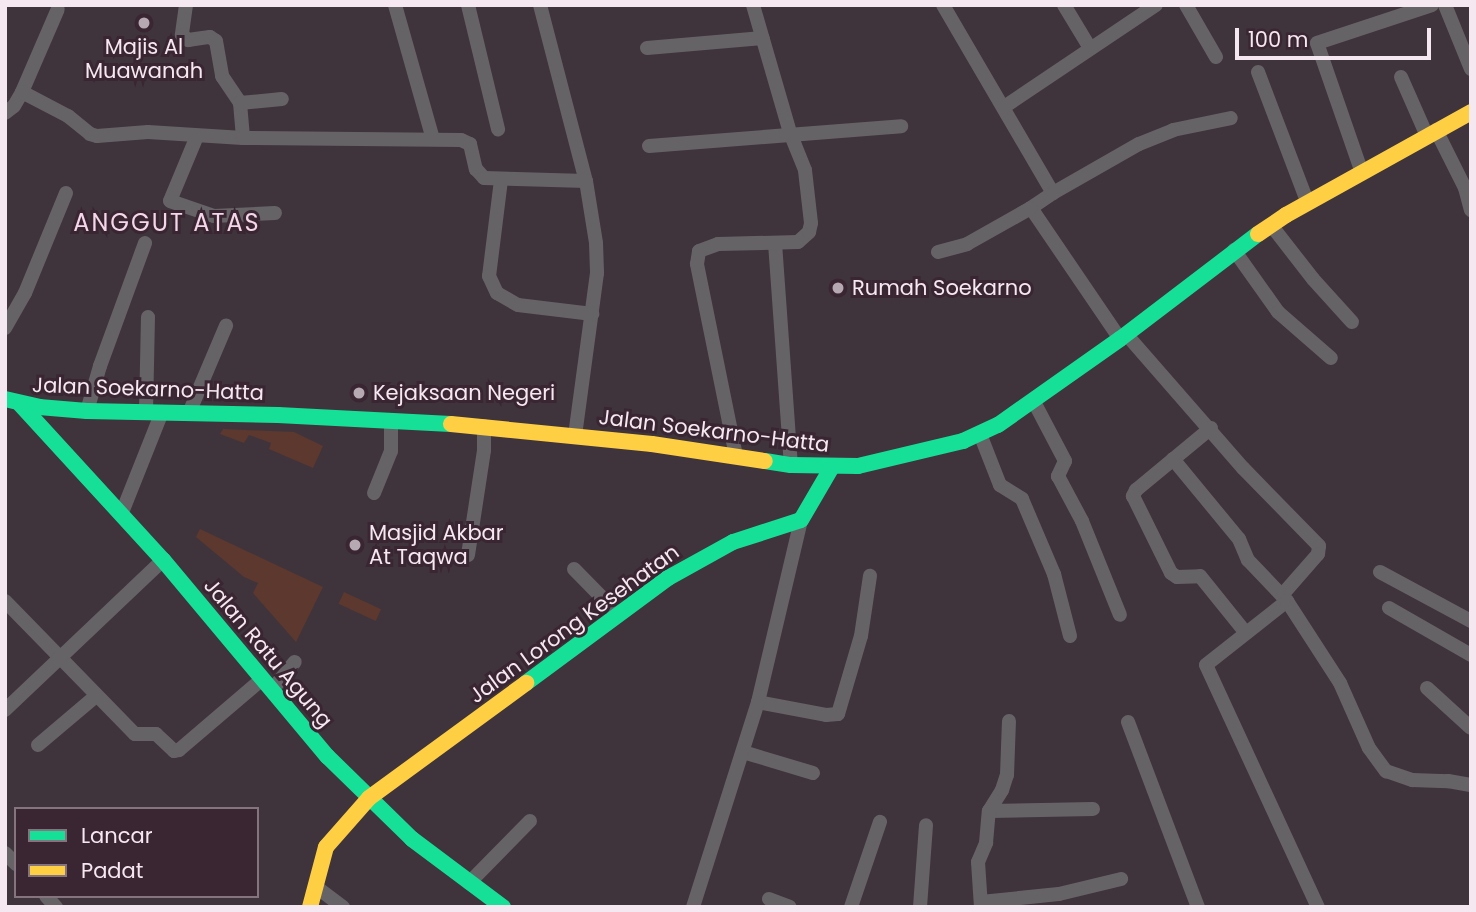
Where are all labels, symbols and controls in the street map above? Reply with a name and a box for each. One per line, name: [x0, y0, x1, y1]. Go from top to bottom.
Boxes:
scale bar: [1238, 14, 1434, 58]
marker: Majis Al Muawanah: [136, 15, 152, 31]
text: 100 m: [1248, 25, 1308, 54]
place label: Majis Al Muawanah: [85, 34, 203, 84]
district label: ANGGUT ATAS: [75, 209, 259, 237]
place label: Rumah Soekarno: [852, 275, 1032, 301]
marker: Rumah Soekarno: [830, 280, 846, 296]
street label: Jalan Soekarno-Hatta: [32, 372, 264, 406]
place label: Kejaksaan Negeri: [373, 380, 555, 406]
marker: Kejaksaan Negeri: [351, 385, 367, 401]
street label: Jalan Soekarno-Hatta: [597, 404, 831, 458]
place label: Masjid Akbar At Taqwa: [369, 520, 504, 570]
marker: Masjid Akbar At Taqwa: [347, 537, 363, 553]
street label: Jalan Lorong Kesehatan: [464, 539, 684, 709]
street label: Jalan Ratu Agung: [198, 573, 338, 733]
legend: [14, 807, 259, 898]
text: Lancar: [81, 821, 152, 850]
text: Padat: [81, 856, 143, 885]

